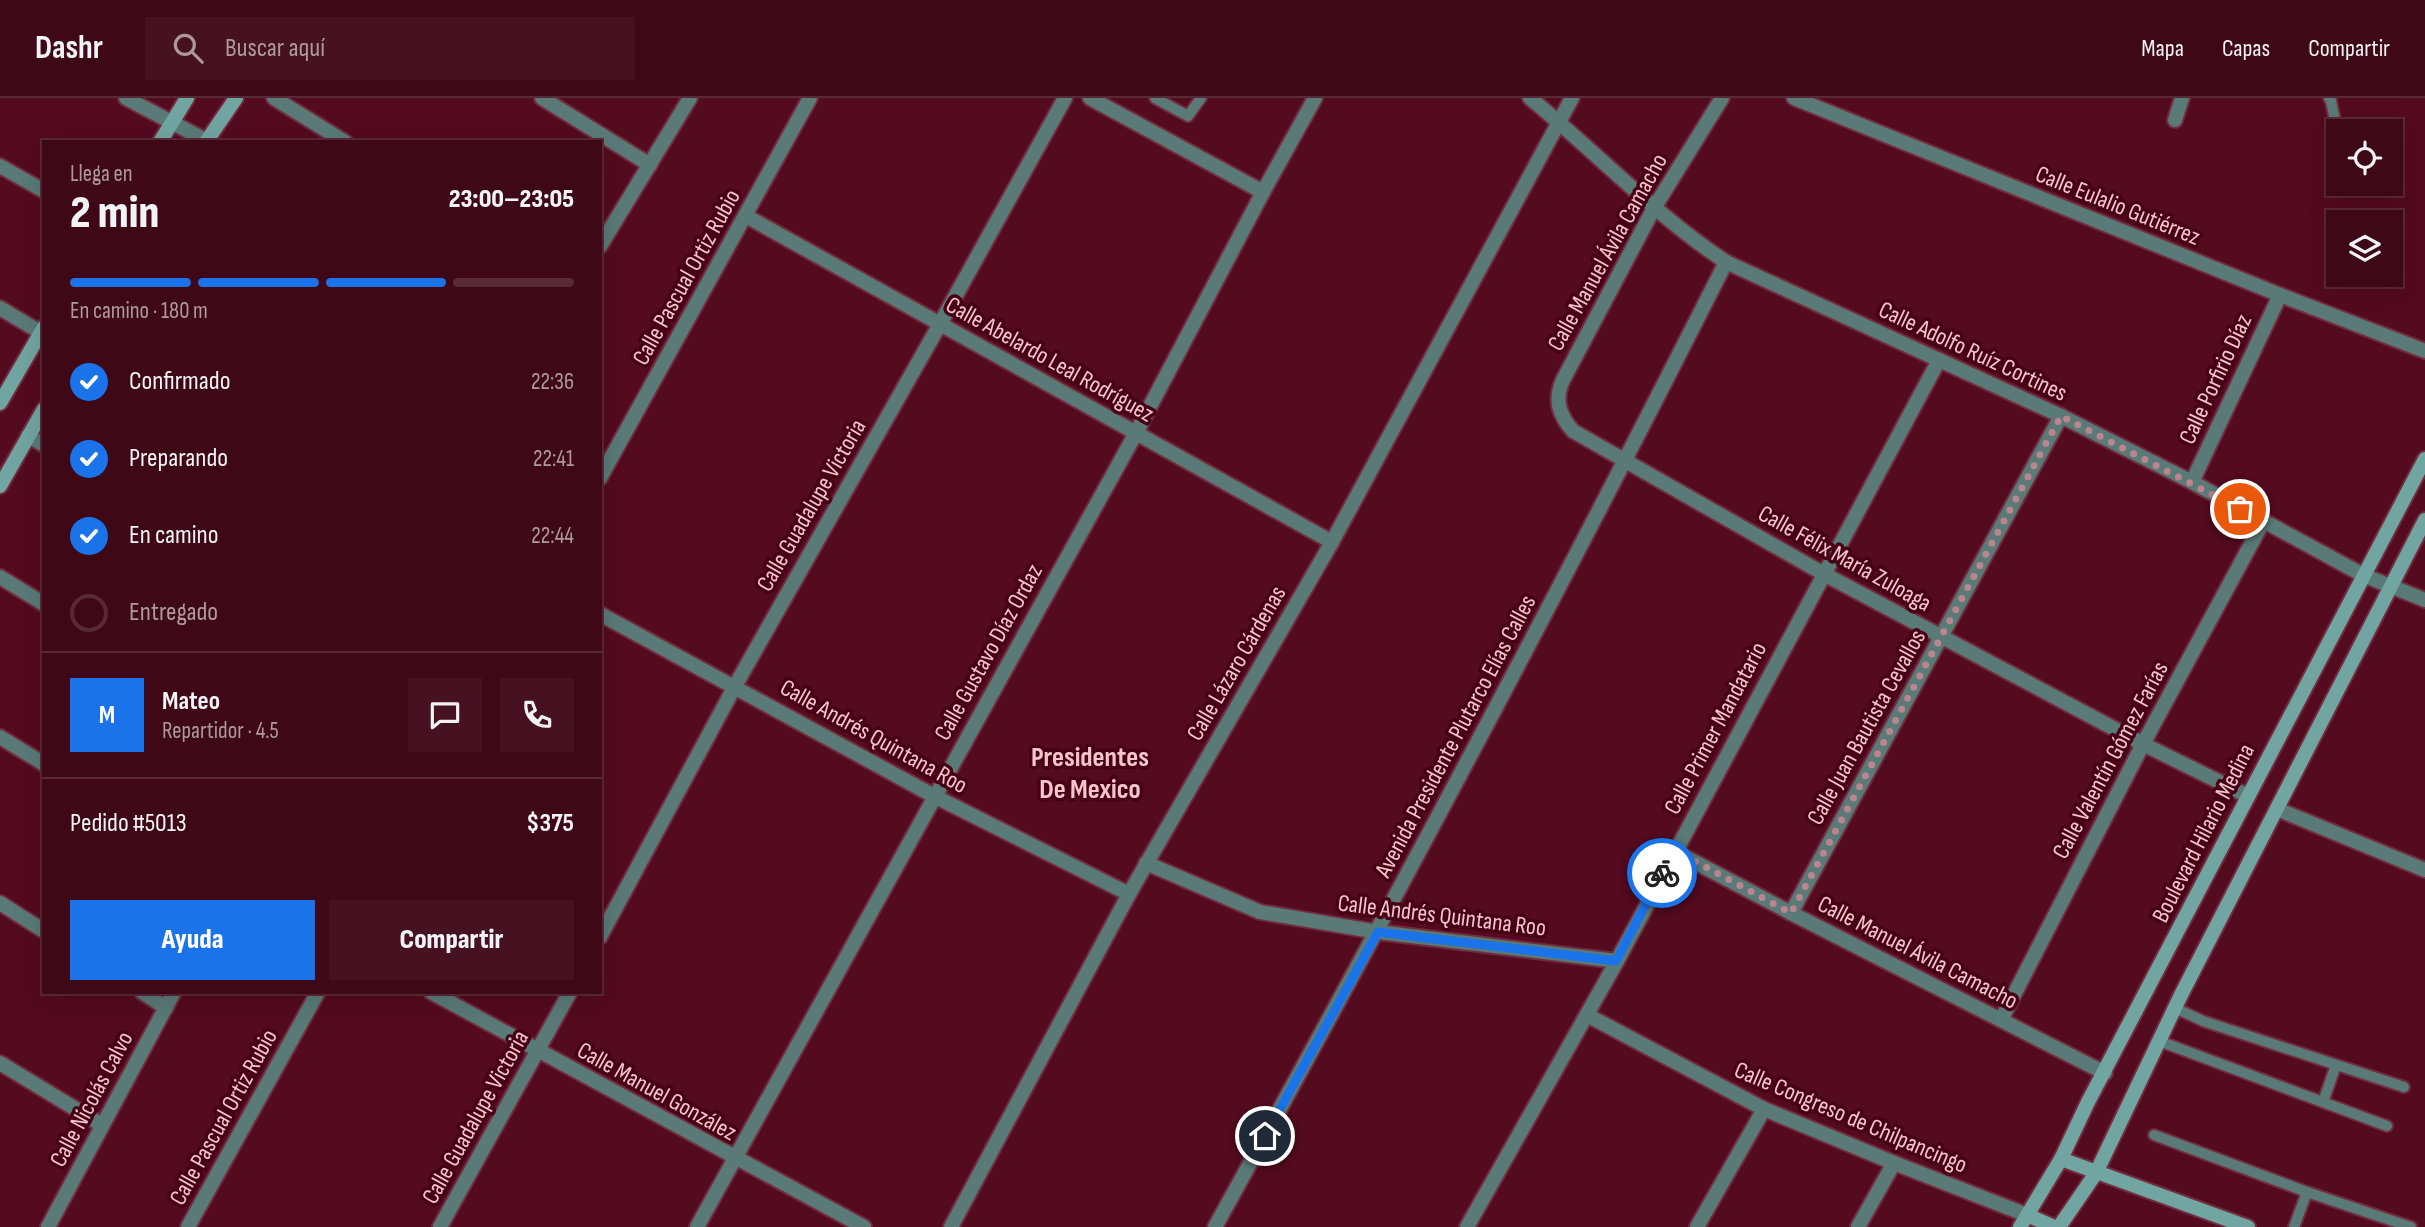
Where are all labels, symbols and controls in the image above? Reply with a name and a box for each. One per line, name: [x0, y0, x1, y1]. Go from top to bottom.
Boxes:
search box: [145, 17, 635, 80]
text: Dashr: [35, 28, 103, 68]
icon: search: [169, 29, 207, 67]
text: Buscar aquí: [225, 33, 325, 64]
text: Mapa: [2141, 34, 2184, 63]
text: Capas: [2222, 34, 2270, 63]
text: Compartir: [2308, 34, 2390, 63]
map controls: [2326, 119, 2403, 287]
button: locate: [2326, 119, 2403, 196]
street label: Calle Manuel Ávila Camacho: [1541, 149, 1674, 356]
street label: Calle Eulalio Gutiérrez: [2031, 159, 2205, 252]
text: Llega en: [70, 160, 133, 188]
text: 23:00–23:05: [449, 184, 574, 215]
street label: Calle Pascual Ortiz Rubio: [626, 184, 747, 370]
text: 2 min: [70, 186, 159, 241]
button: layers: [2326, 210, 2403, 287]
street label: Calle Abelardo Leal Rodríguez: [941, 290, 1159, 429]
street label: Calle Adolfo Ruíz Cortines: [1874, 295, 2072, 408]
text: En camino · 180 m: [70, 297, 208, 325]
street label: Calle Porfirio Díaz: [2173, 309, 2258, 449]
icon: check: [70, 363, 108, 401]
text: Confirmado: [129, 366, 230, 397]
text: 22:36: [531, 368, 574, 396]
street label: Calle Guadalupe Victoria: [750, 414, 872, 596]
icon: check: [70, 440, 108, 478]
text: Preparando: [129, 443, 228, 474]
text: 22:41: [533, 445, 574, 473]
pin: [2210, 479, 2270, 539]
icon: bag: [2221, 490, 2259, 528]
street label: Calle Félix María Zuloaga: [1753, 499, 1936, 618]
icon: check: [70, 517, 108, 555]
text: En camino: [129, 520, 219, 551]
text: 22:44: [531, 522, 574, 550]
street label: Calle Gustavo Díaz Ordaz: [928, 559, 1049, 745]
street label: Calle Lázaro Cárdenas: [1180, 581, 1292, 746]
street label: Avenida Presidente Plutarco Elías Calles: [1368, 590, 1542, 883]
text: Entregado: [129, 597, 218, 628]
street label: Calle Juan Bautista Cevallos: [1801, 625, 1932, 830]
street label: Calle Primer Mandatario: [1658, 637, 1773, 819]
street label: Calle Valentín Gómez Farías: [2046, 657, 2175, 864]
street label: Calle Andrés Quintana Roo: [775, 673, 972, 800]
button: chat: [408, 678, 482, 752]
button: phone: [500, 678, 574, 752]
text: Mateo: [162, 686, 220, 717]
text: M: [99, 700, 115, 731]
text: Repartidor · 4.5: [162, 717, 279, 745]
street label: Boulevard Hilario Medina: [2146, 739, 2261, 927]
district label: Presidentes De Mexico: [1031, 741, 1149, 806]
text: Pedido #5013: [70, 808, 187, 839]
text: $375: [526, 808, 574, 839]
courier: [1627, 838, 1697, 908]
icon: bike: [1643, 854, 1681, 892]
street label: Calle Andrés Quintana Roo: [1336, 888, 1548, 943]
street label: Calle Manuel Ávila Camacho: [1813, 889, 2023, 1015]
button: Ayuda: [70, 900, 315, 980]
button: Compartir: [329, 900, 574, 980]
street label: Calle Pascual Ortiz Rubio: [163, 1024, 284, 1210]
street label: Calle Guadalupe Victoria: [416, 1025, 535, 1209]
street label: Calle Nicolás Calvo: [44, 1027, 139, 1172]
street label: Calle Manuel González: [572, 1036, 742, 1147]
street label: Calle Congreso de Chilpancingo: [1730, 1055, 1972, 1180]
pin: [1235, 1106, 1295, 1166]
icon: home: [1246, 1117, 1284, 1155]

